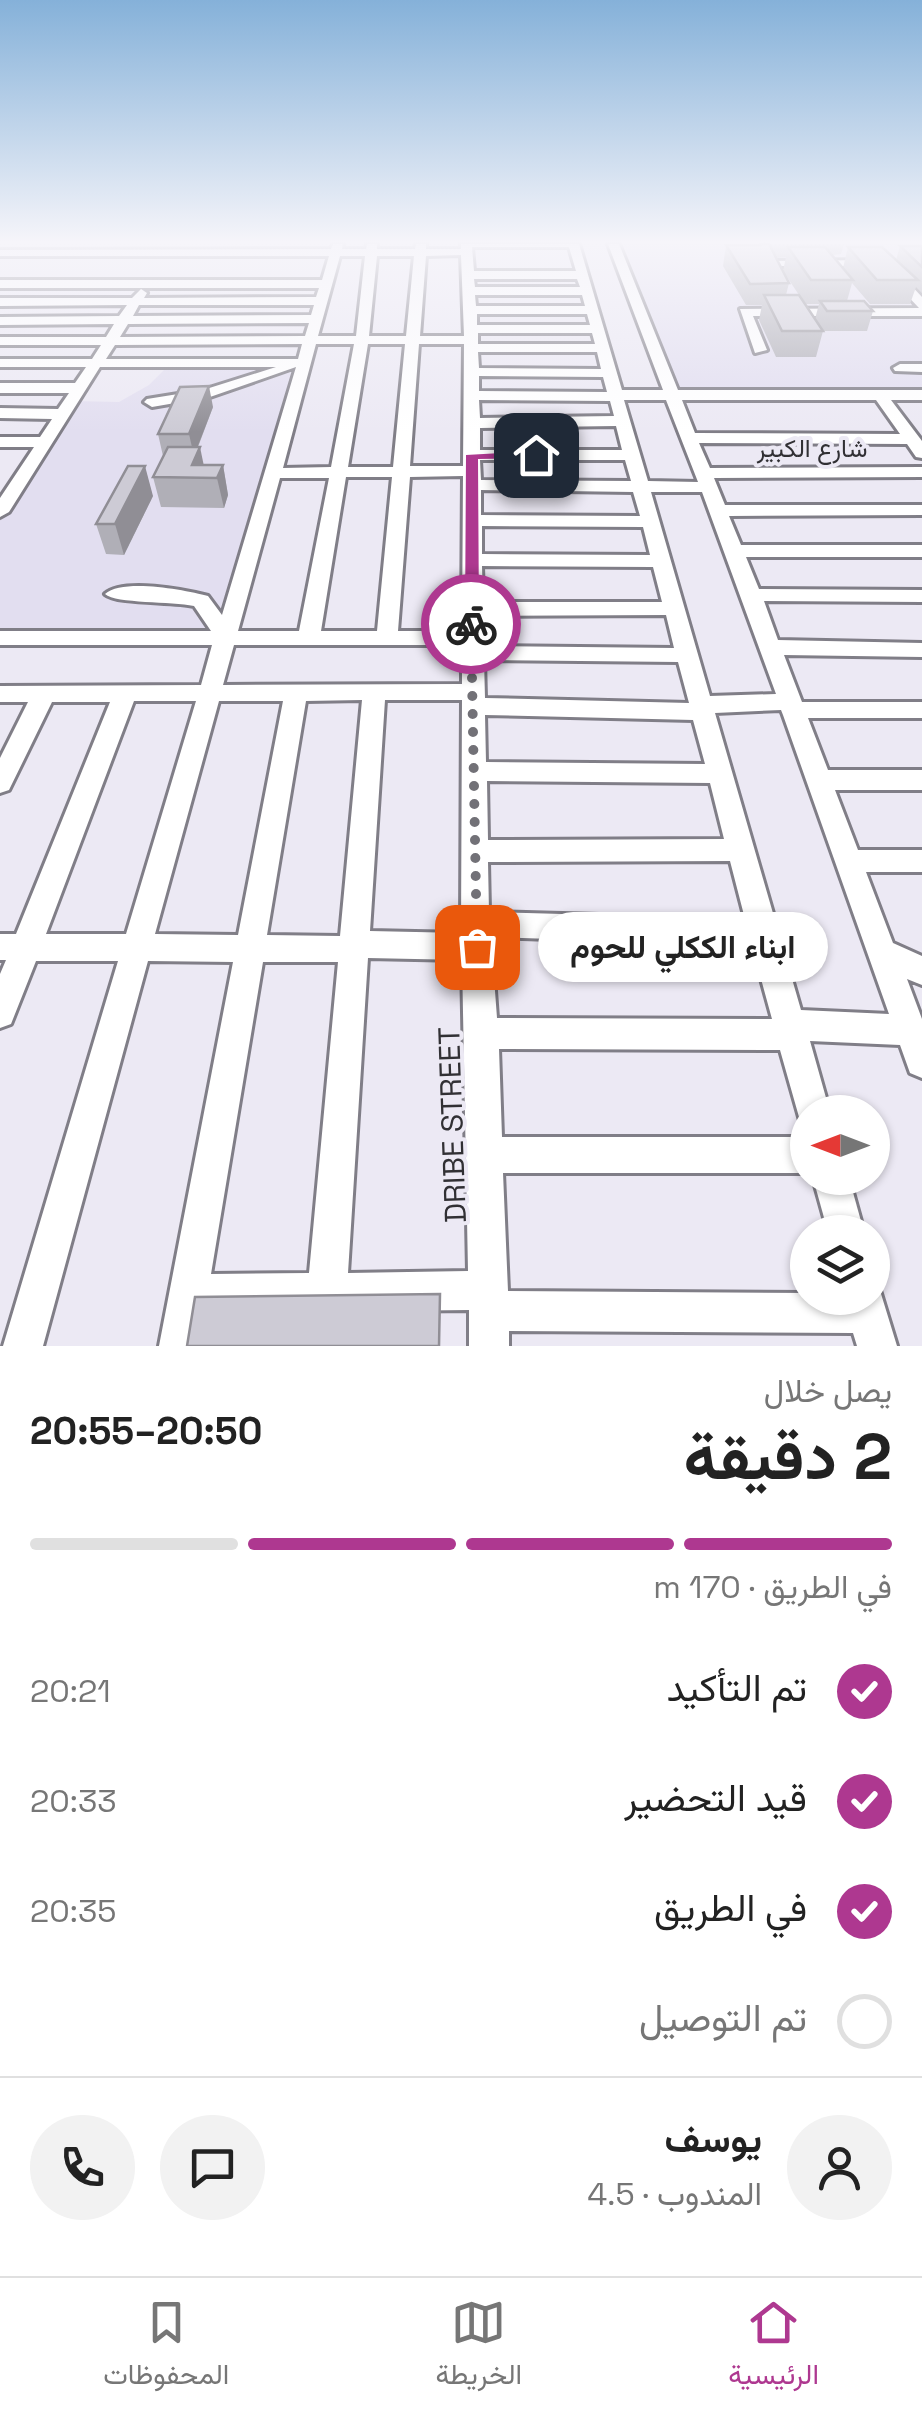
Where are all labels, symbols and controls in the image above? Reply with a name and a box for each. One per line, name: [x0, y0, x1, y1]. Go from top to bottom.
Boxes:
pin: [494, 413, 579, 498]
icon: home: [509, 428, 564, 483]
street label: شارع الكبير: [756, 432, 867, 465]
courier: [421, 574, 521, 674]
icon: bike: [444, 597, 499, 652]
pin: [435, 905, 520, 990]
callout: ابناء الككلي للحوم: [537, 912, 827, 982]
icon: bag: [450, 920, 505, 975]
text: ابناء الككلي للحوم: [570, 927, 796, 967]
street label: DRIBE STREET: [429, 1026, 475, 1224]
north arrow: [790, 1095, 890, 1195]
map controls: [790, 1095, 890, 1315]
button: layers: [790, 1215, 890, 1315]
text: يصل خلال: [764, 1371, 892, 1411]
text: 20:50–20:55: [30, 1407, 262, 1455]
text: 2 دقيقة: [684, 1415, 892, 1498]
text: في الطريق · 170 m: [653, 1567, 892, 1607]
text: تم التأكيد: [666, 1664, 807, 1712]
icon: check: [837, 1664, 892, 1719]
text: 20:21: [30, 1671, 111, 1711]
text: قيد التحضير: [624, 1774, 807, 1822]
icon: check: [837, 1774, 892, 1829]
text: 20:33: [30, 1781, 117, 1821]
text: في الطريق: [654, 1884, 807, 1932]
icon: check: [837, 1884, 892, 1939]
text: 20:35: [30, 1891, 116, 1931]
text: تم التوصيل: [639, 1994, 807, 2042]
button: phone: [30, 2115, 135, 2220]
button: chat: [160, 2115, 265, 2220]
text: يوسف: [665, 2115, 762, 2163]
button: person: [787, 2115, 892, 2220]
text: المندوب · 4.5: [587, 2174, 762, 2214]
tab: المحفوظات: [103, 2295, 229, 2399]
tab: الخريطة: [436, 2295, 522, 2399]
tab: الرئيسية: [728, 2295, 819, 2399]

